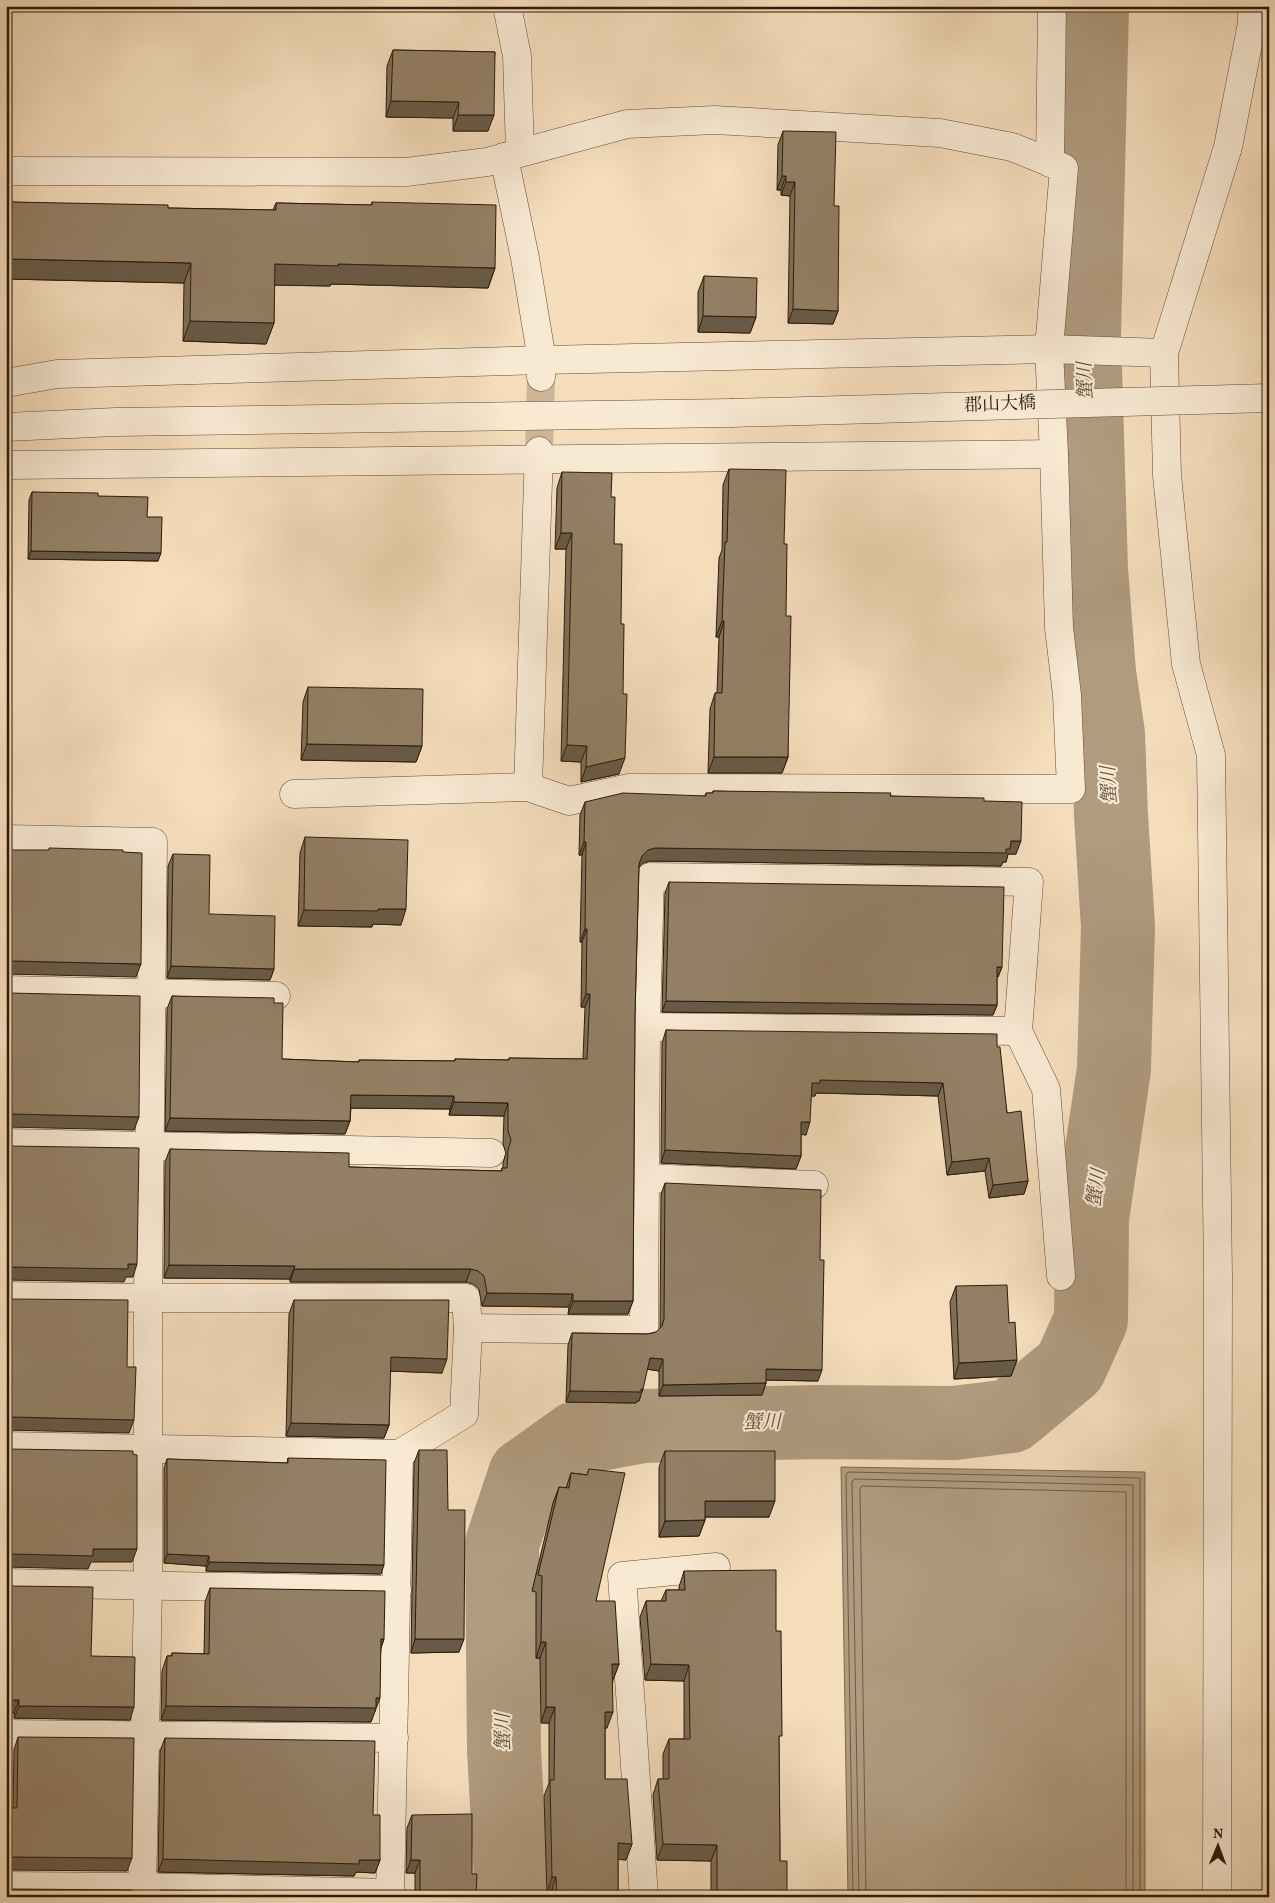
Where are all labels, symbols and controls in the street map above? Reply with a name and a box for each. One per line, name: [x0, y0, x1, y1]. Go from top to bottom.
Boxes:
water label: 蟹川: [1072, 360, 1100, 400]
street label: 郡山大橋: [964, 391, 1036, 419]
water label: 蟹川: [1096, 763, 1124, 805]
water label: 蟹川: [1081, 1165, 1113, 1209]
water label: 蟹川: [743, 1410, 783, 1436]
water label: 蟹川: [491, 1711, 517, 1751]
north arrow: [1192, 1820, 1242, 1870]
text: N: [1213, 1825, 1223, 1844]

